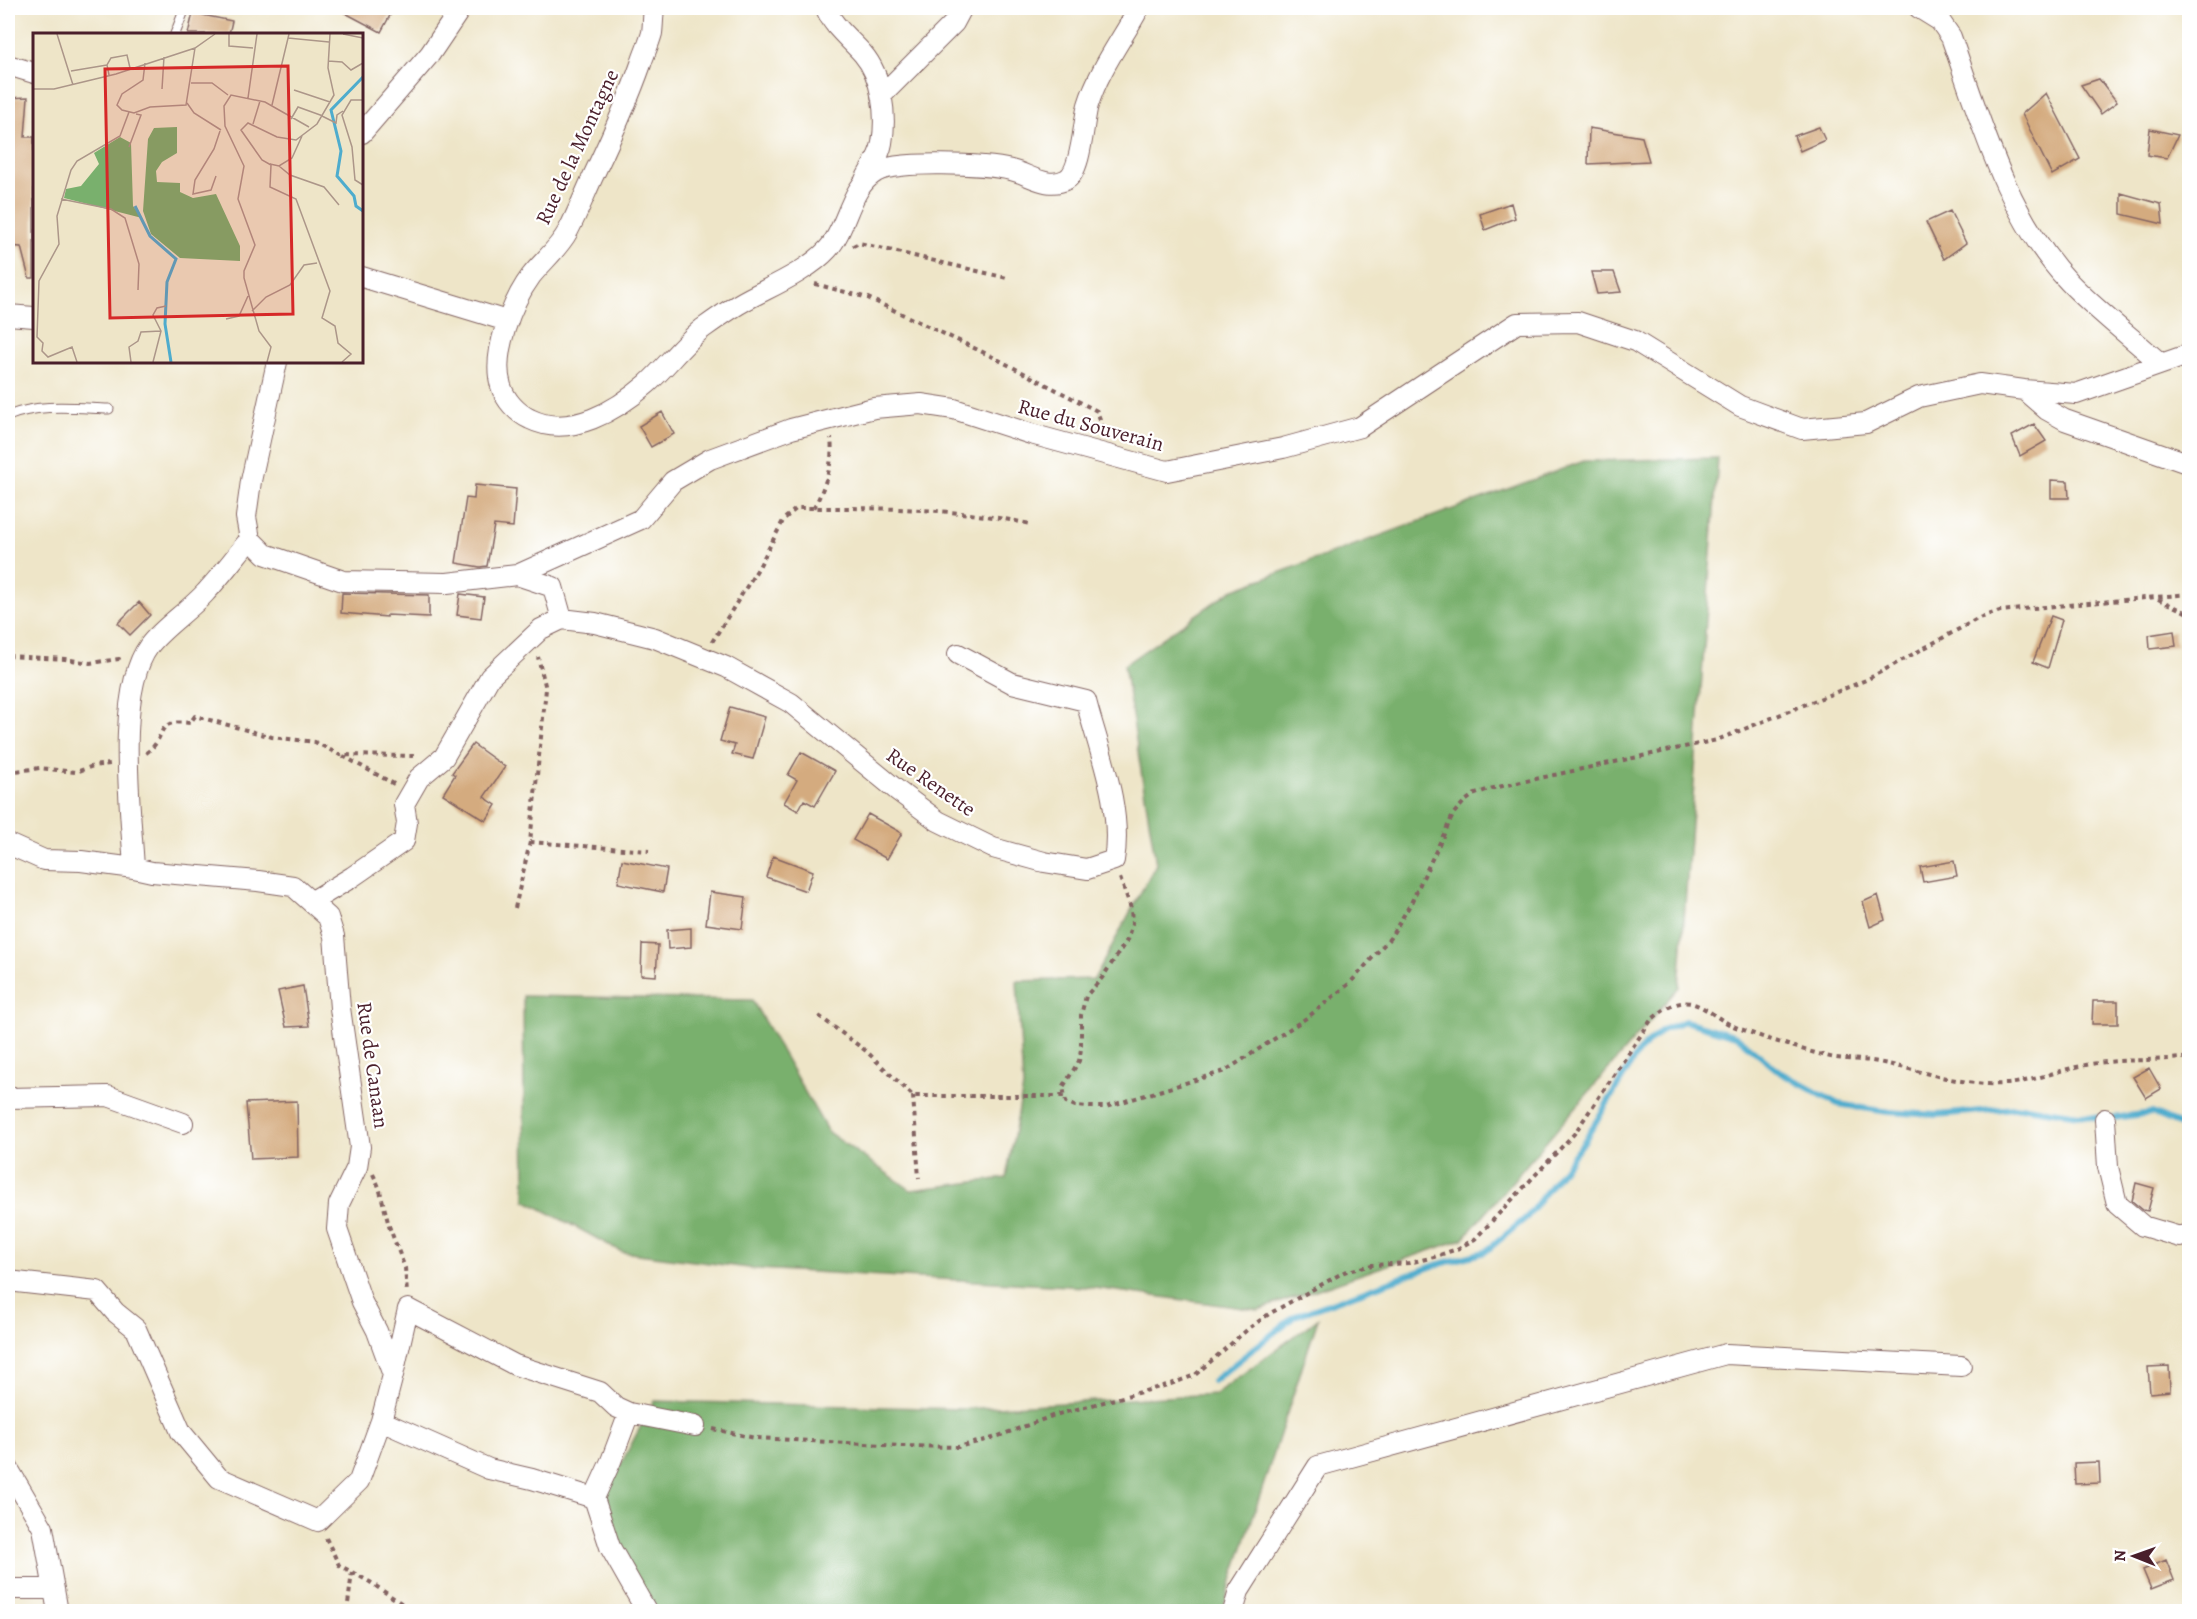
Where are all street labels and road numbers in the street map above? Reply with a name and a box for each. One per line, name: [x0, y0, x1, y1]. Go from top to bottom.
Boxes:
street label: Rue de la Montagne: [529, 65, 625, 229]
street label: Rue du Souverain: [1015, 392, 1167, 458]
street label: Rue Renette: [881, 741, 981, 823]
street label: Rue de Canaan: [350, 1000, 396, 1130]

